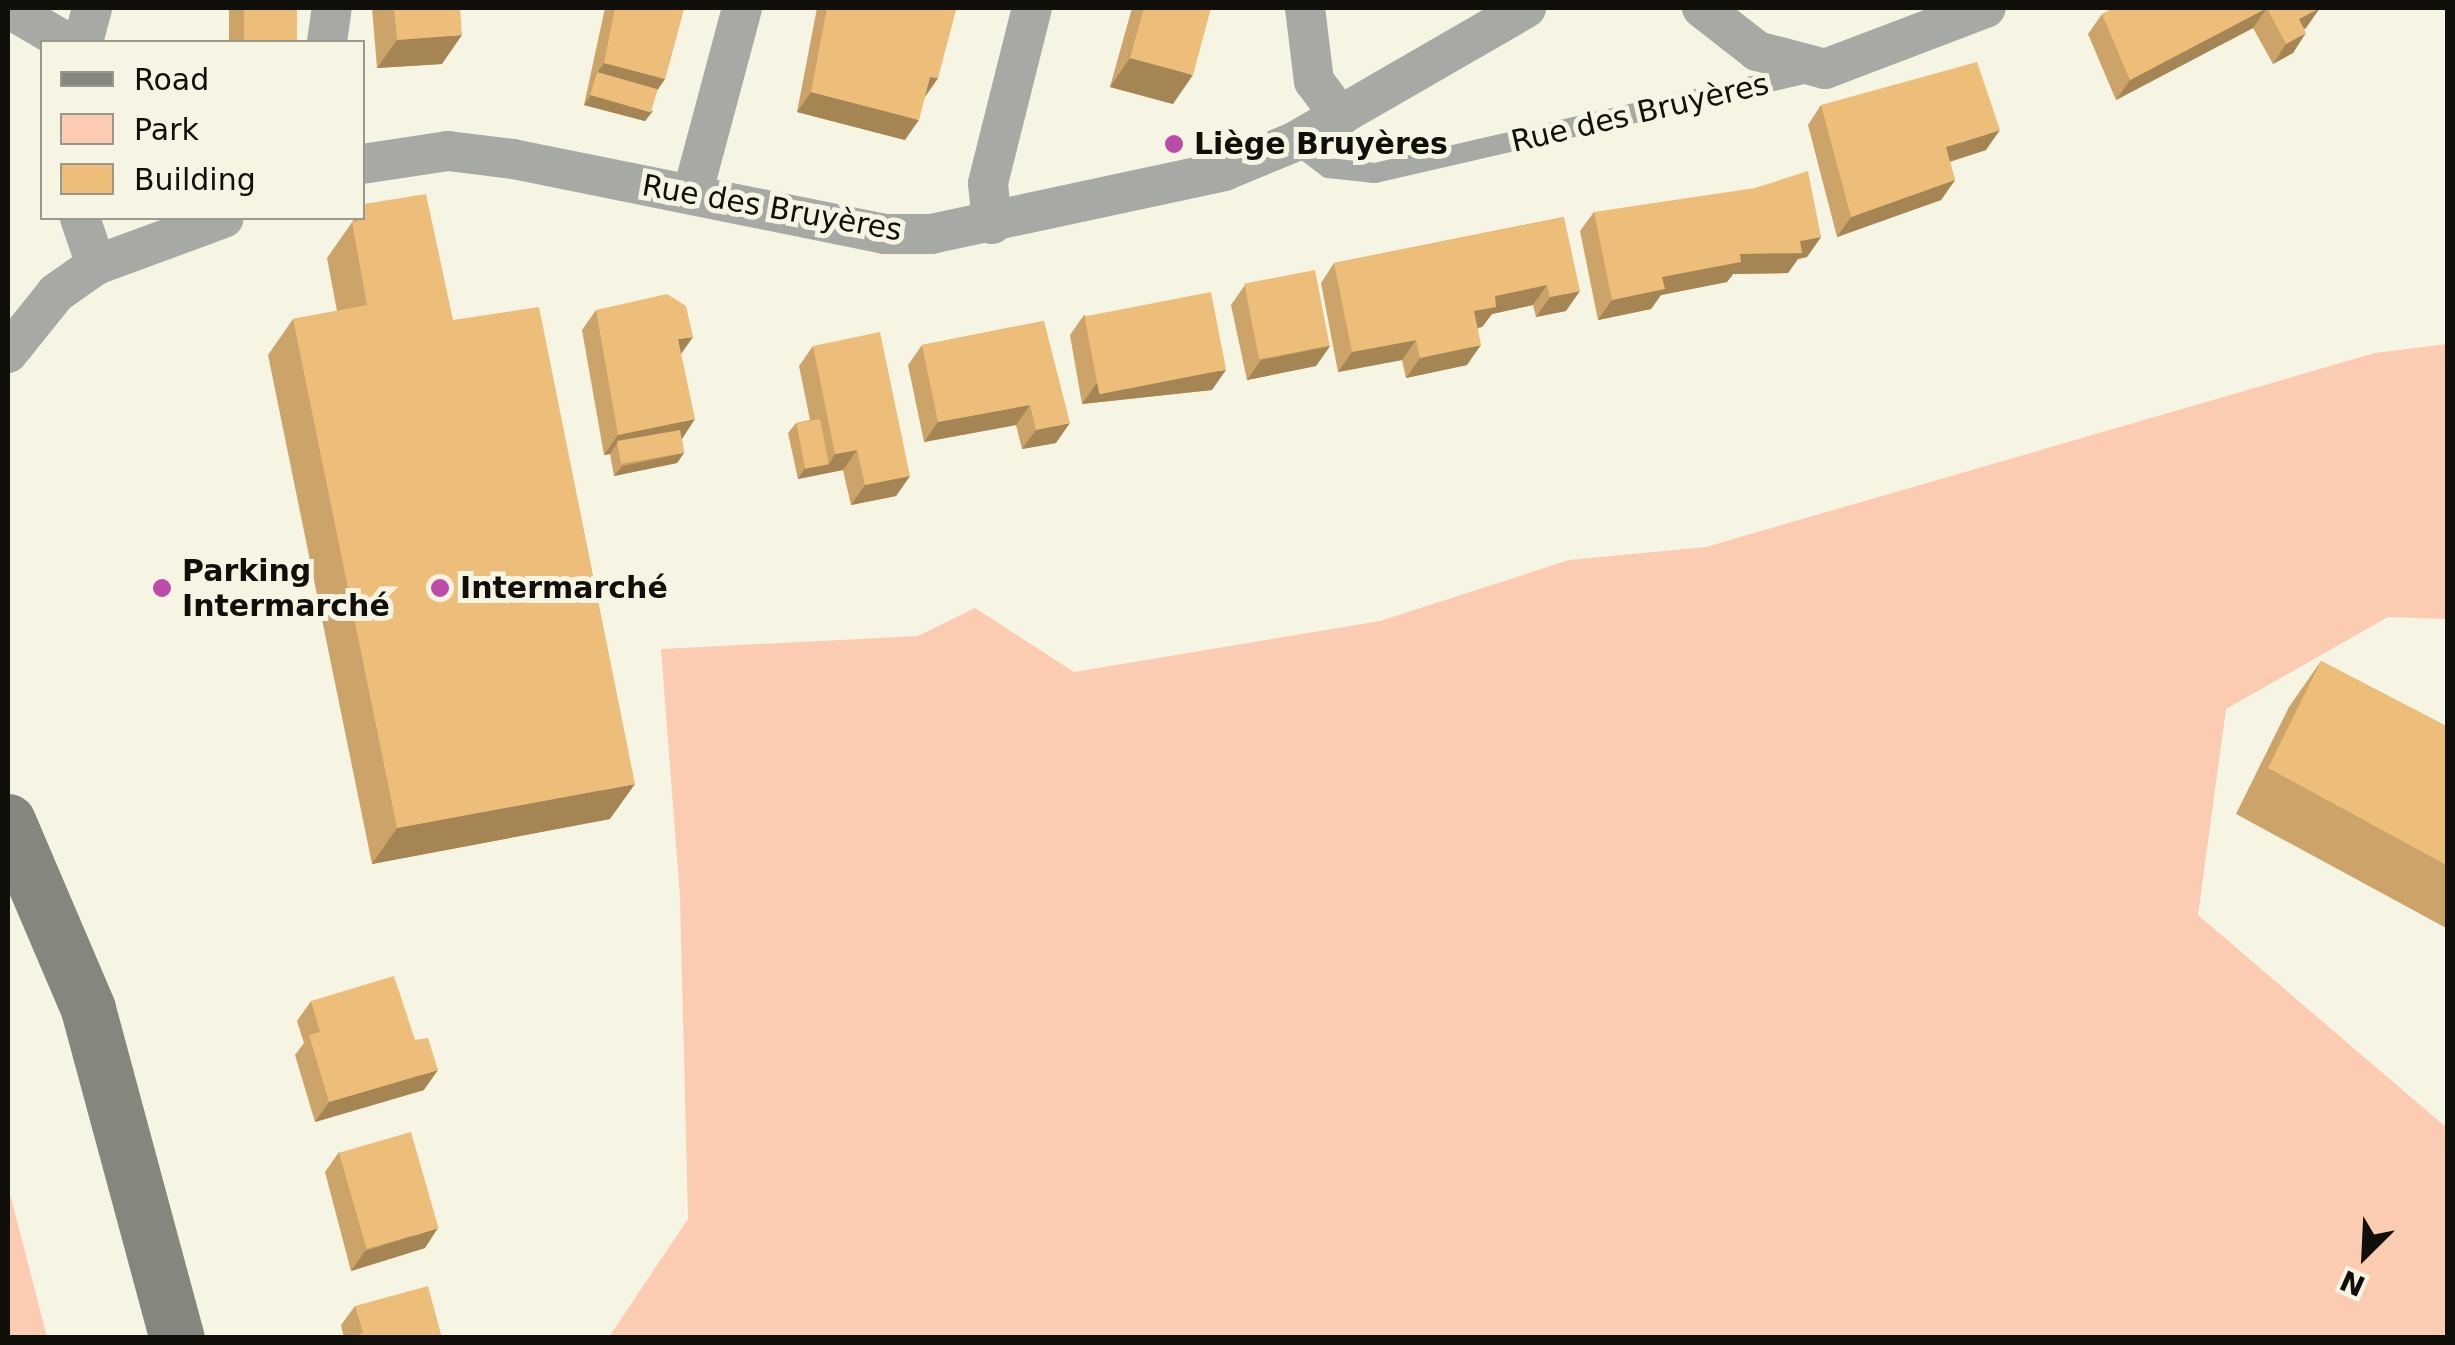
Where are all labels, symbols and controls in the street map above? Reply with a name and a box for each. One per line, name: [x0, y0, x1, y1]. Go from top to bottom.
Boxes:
legend: [40, 40, 365, 220]
text: Road: [134, 62, 209, 97]
street label: Rue des Bruyères: [1508, 66, 1772, 160]
text: Park: [134, 112, 199, 147]
place label: Liège Bruyères: [1194, 126, 1448, 162]
marker: Liège Bruyères: [1163, 133, 1185, 155]
text: Building: [134, 162, 256, 197]
street label: Rue des Bruyères: [639, 167, 905, 249]
place label: Parking Intermarché: [182, 553, 390, 624]
place label: Intermarché: [460, 570, 668, 606]
marker: Parking Intermarché: [151, 577, 173, 599]
marker: Intermarché: [429, 577, 451, 599]
north arrow: [2315, 1205, 2415, 1305]
text: N: [2335, 1263, 2370, 1303]

